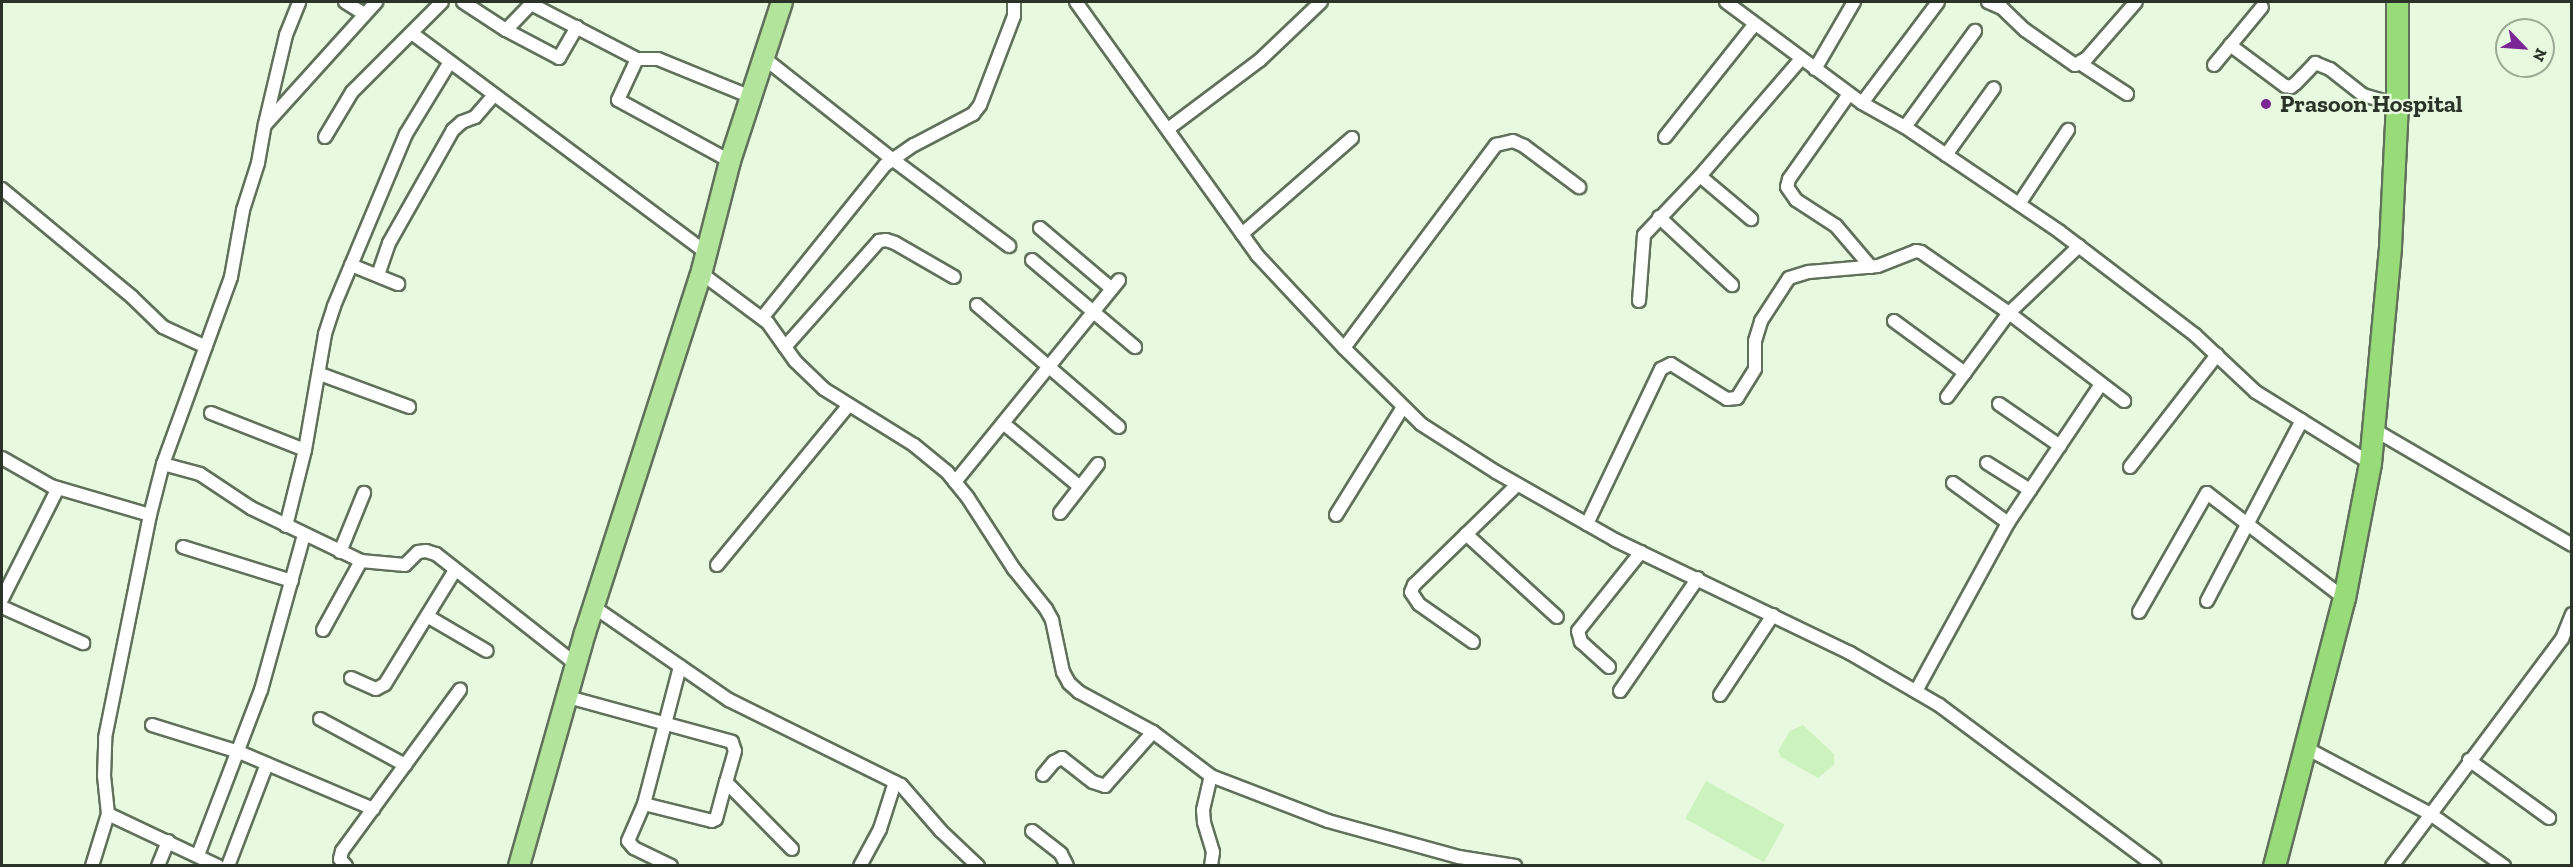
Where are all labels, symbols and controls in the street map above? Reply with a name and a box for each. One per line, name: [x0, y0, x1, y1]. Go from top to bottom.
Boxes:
north arrow: [2495, 18, 2555, 78]
text: N: [2529, 45, 2551, 64]
place label: Prasoon Hospital: [2280, 90, 2463, 118]
marker: Prasoon Hospital: [2257, 95, 2275, 113]

